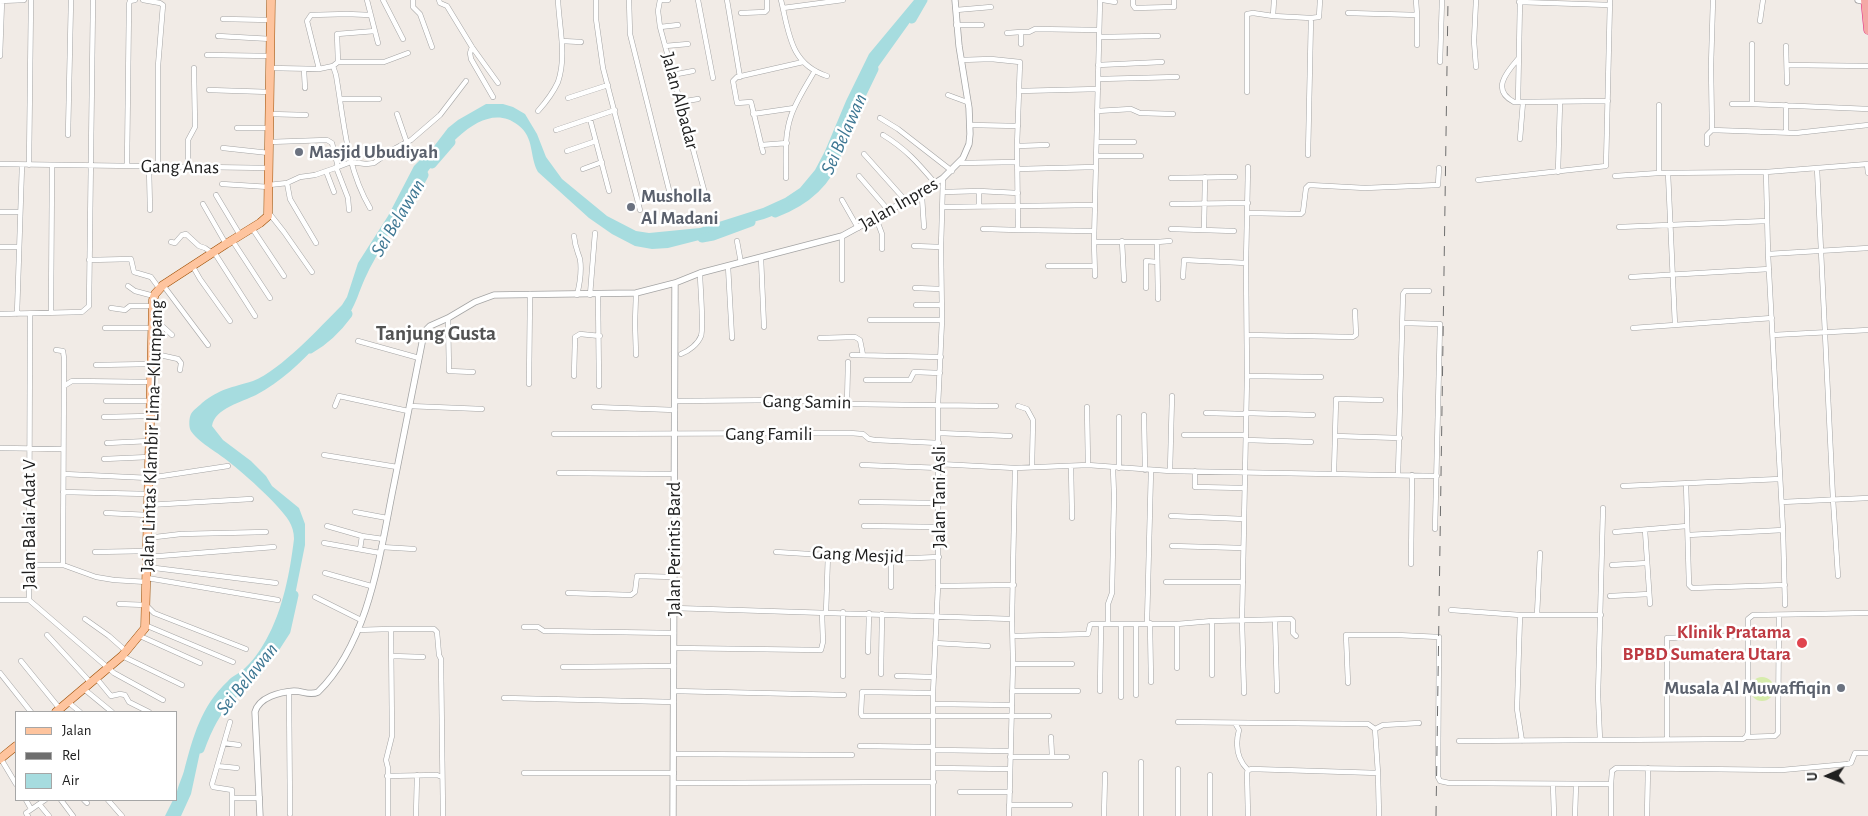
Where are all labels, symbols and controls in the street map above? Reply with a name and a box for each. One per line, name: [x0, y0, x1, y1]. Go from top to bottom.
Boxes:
street label: Jalan Albadar: [656, 50, 704, 152]
water label: Sei Belawan: [816, 90, 872, 178]
place label: Masjid Ubudiyah: [309, 141, 438, 163]
marker: Masjid Ubudiyah: [293, 146, 305, 158]
street label: Gang Anas: [141, 155, 219, 179]
street label: Jalan Inpres: [856, 172, 942, 236]
water label: Sei Belawan: [366, 175, 430, 261]
place label: Musholla Al Madani: [641, 185, 719, 229]
marker: Musholla Al Madani: [625, 201, 637, 213]
street label: Jalan Lintas Klambir Lima–Klumpang: [136, 299, 168, 573]
district label: Tanjung Gusta: [376, 321, 496, 347]
street label: Gang Samin: [762, 390, 852, 414]
street label: Gang Famili: [725, 423, 813, 445]
street label: Jalan Tani Asli: [928, 446, 950, 548]
street label: Jalan Balai Adat V: [18, 459, 40, 589]
street label: Jalan Perintis Bard: [663, 482, 685, 616]
street label: Gang Mesjid: [812, 541, 904, 569]
place label: Klinik Pratama BPBD Sumatera Utara: [1623, 621, 1791, 665]
marker: Klinik Pratama BPBD Sumatera Utara: [1795, 636, 1809, 650]
water label: Sei Belawan: [211, 638, 283, 720]
place label: Musala Al Muwaffiqin: [1664, 677, 1831, 699]
marker: Musala Al Muwaffiqin: [1835, 682, 1847, 694]
legend: [15, 711, 178, 801]
text: Jalan: [62, 723, 92, 738]
text: Rel: [62, 748, 80, 763]
north arrow: [1803, 751, 1853, 801]
text: U: [1806, 772, 1820, 781]
text: Air: [62, 773, 79, 788]

